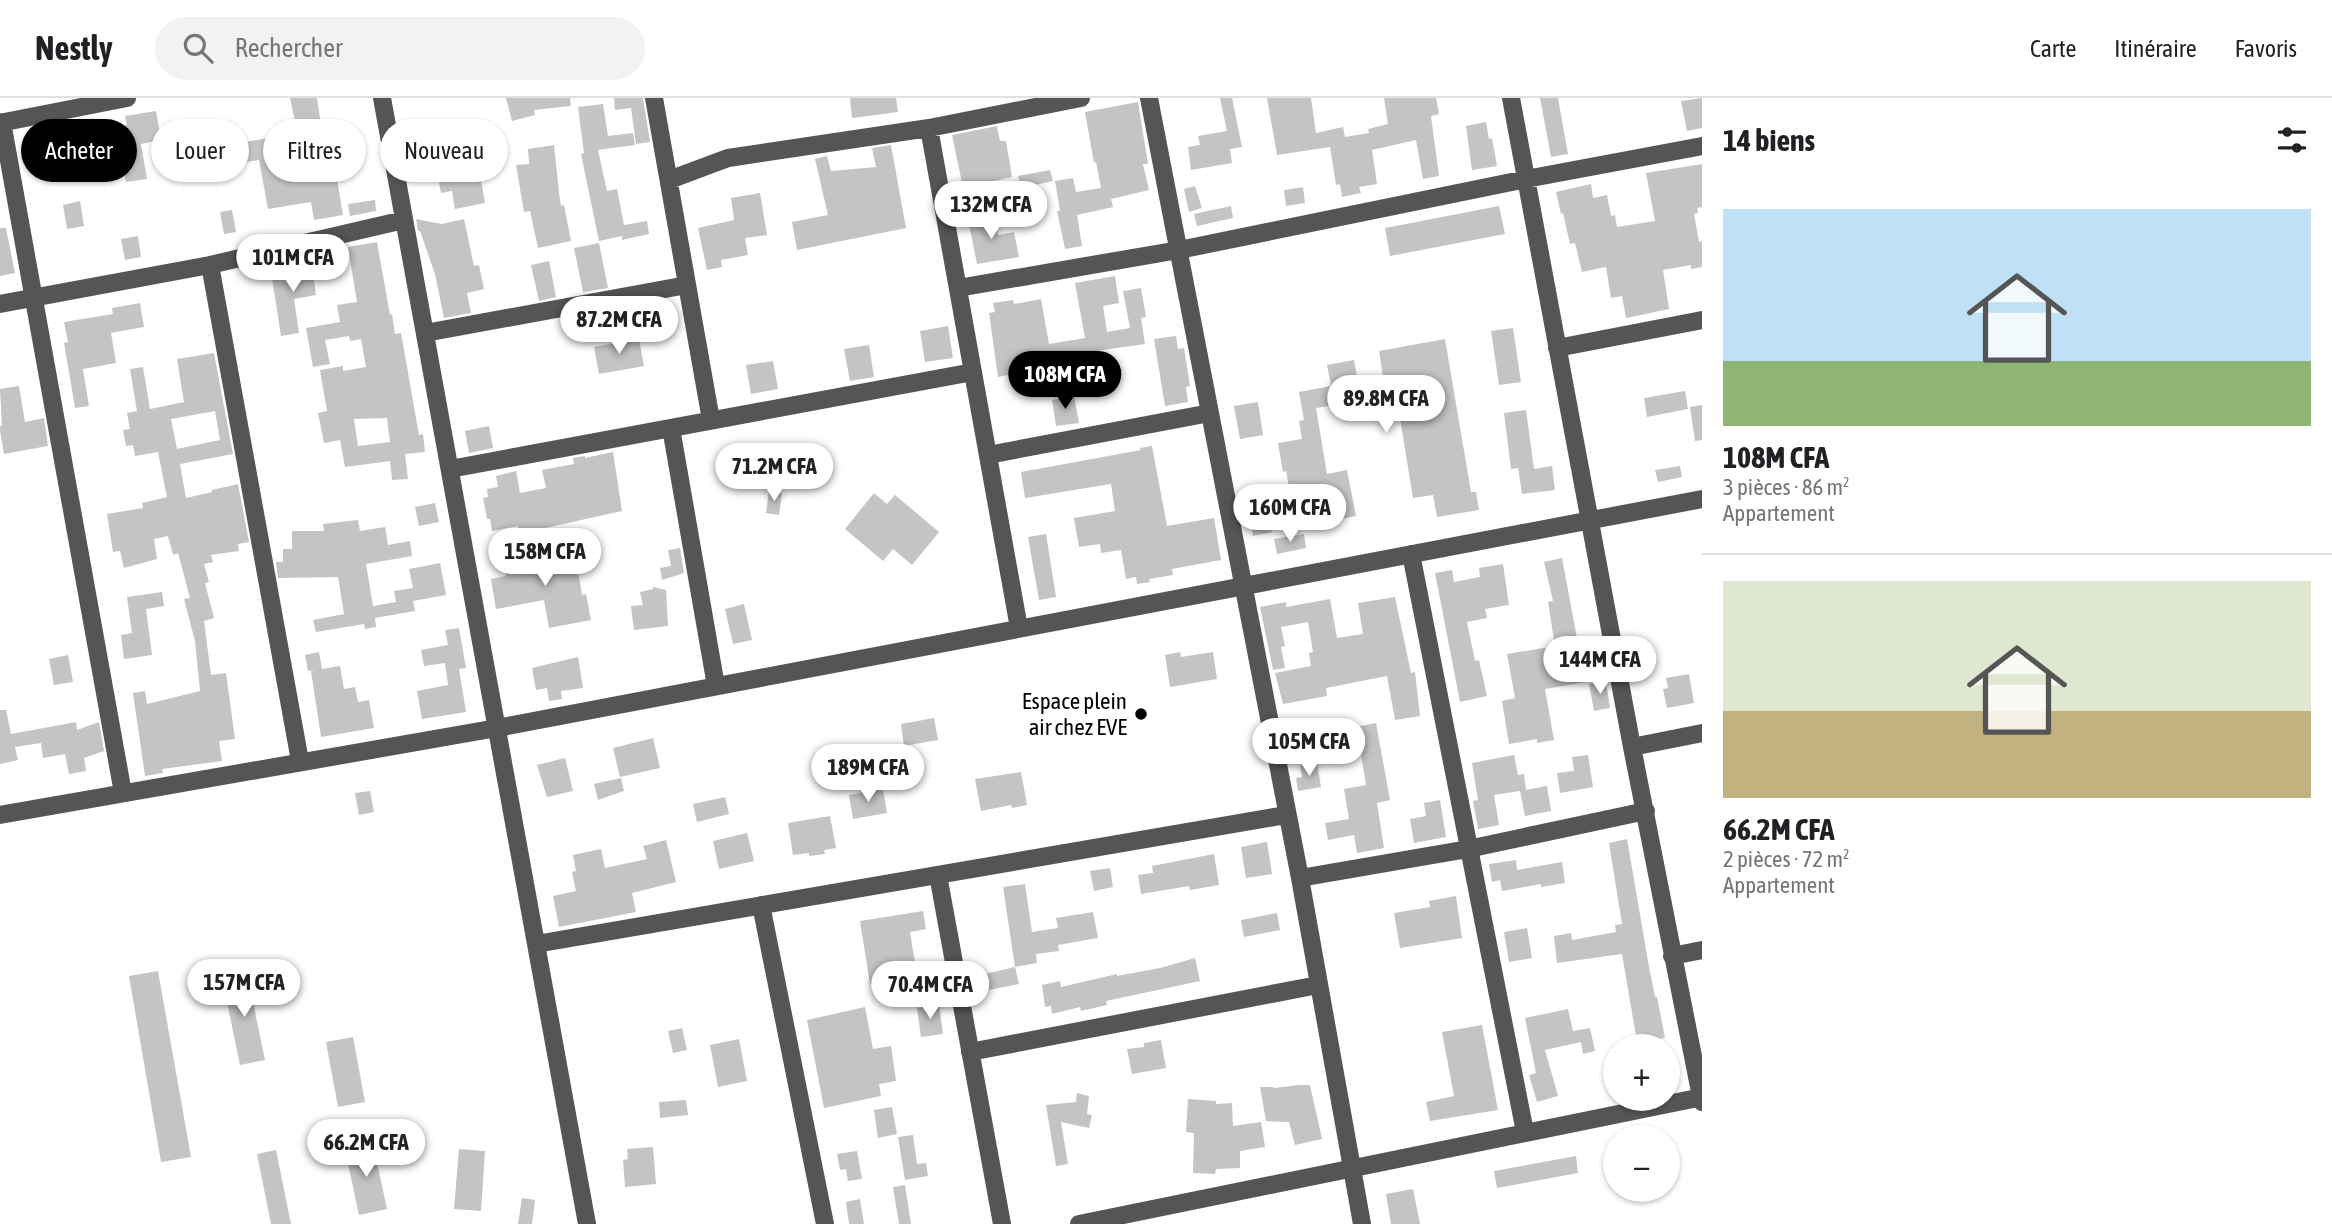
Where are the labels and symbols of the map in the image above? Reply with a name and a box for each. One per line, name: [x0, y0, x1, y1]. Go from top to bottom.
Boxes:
pin: 132M CFA: [919, 181, 1063, 241]
pin: 101M CFA: [221, 234, 365, 294]
pin: 87.2M CFA: [539, 296, 699, 356]
pin: 108M CFA: [993, 352, 1137, 411]
pin: 89.8M CFA: [1306, 376, 1466, 435]
pin: 71.2M CFA: [694, 444, 854, 503]
pin: 160M CFA: [1218, 484, 1362, 544]
pin: 158M CFA: [473, 528, 617, 588]
pin: 144M CFA: [1528, 636, 1672, 696]
place label: Espace plein air chez EVE: [1022, 688, 1127, 740]
marker: Espace plein air chez EVE: [1133, 706, 1149, 722]
pin: 105M CFA: [1237, 718, 1381, 778]
pin: 189M CFA: [796, 744, 940, 804]
pin: 157M CFA: [172, 960, 316, 1019]
pin: 70.4M CFA: [850, 962, 1010, 1021]
pin: 66.2M CFA: [286, 1119, 446, 1179]

